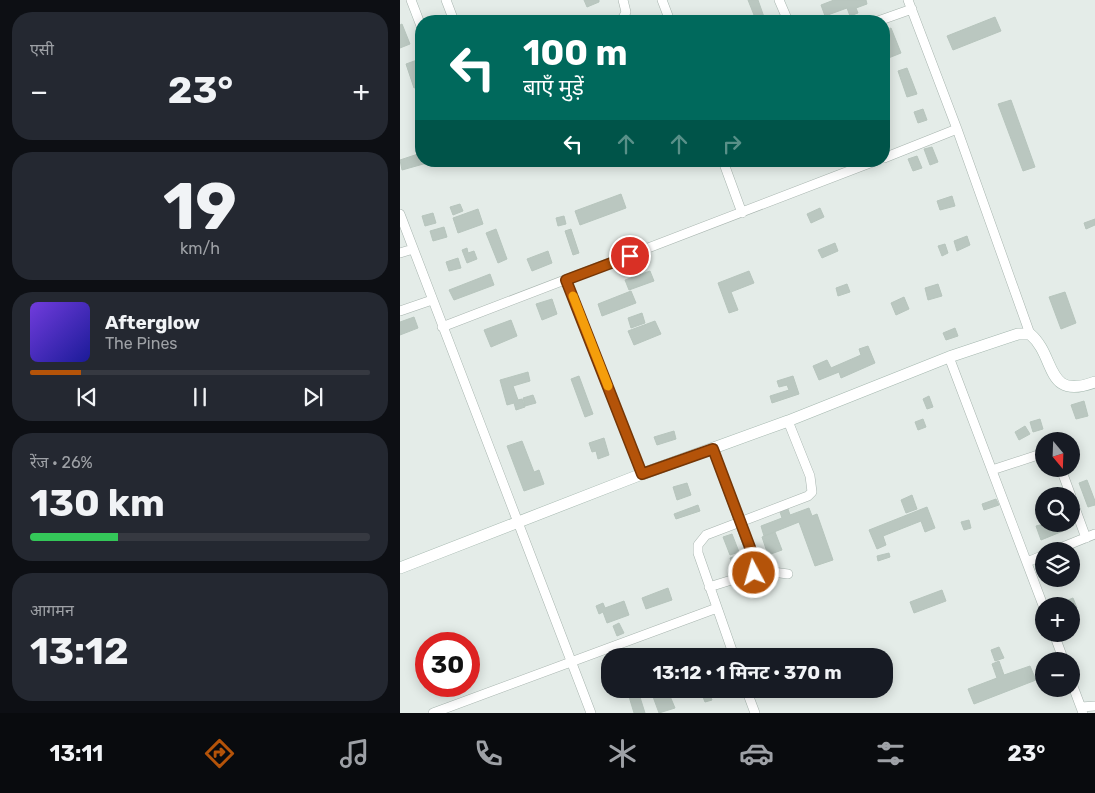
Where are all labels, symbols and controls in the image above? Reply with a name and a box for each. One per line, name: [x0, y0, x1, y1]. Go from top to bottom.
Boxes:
text: 100 m: [523, 32, 628, 74]
icon: left: [440, 35, 505, 100]
text: एसी: [30, 40, 54, 59]
text: 23°: [168, 67, 233, 113]
text: बाएँ मुड़ें: [523, 74, 584, 101]
text: −: [30, 75, 48, 108]
text: +: [353, 75, 370, 108]
icon: left: [559, 130, 587, 158]
icon: ahead: [612, 130, 640, 158]
icon: ahead: [665, 130, 693, 158]
icon: right: [718, 130, 746, 158]
text: 19: [163, 168, 237, 245]
pin: [609, 235, 651, 277]
text: km/h: [180, 239, 220, 258]
icon: arrive: [616, 242, 644, 270]
text: Afterglow: [105, 311, 200, 334]
text: The Pines: [105, 334, 178, 353]
icon: previous: [73, 383, 101, 411]
icon: pause: [186, 383, 214, 411]
icon: next: [299, 383, 327, 411]
north arrow: [1035, 432, 1080, 478]
map controls: [1035, 432, 1080, 697]
text: रेंज · 26%: [30, 453, 93, 472]
text: 130 km: [30, 480, 165, 526]
button: search: [1035, 487, 1080, 532]
button: layers: [1035, 542, 1080, 587]
position arrow: [727, 546, 779, 598]
button: +: [1035, 597, 1080, 642]
text: आगमन: [30, 601, 74, 620]
text: 13:12: [30, 628, 129, 674]
speed limit sign: 30: [415, 632, 480, 697]
button: −: [1035, 652, 1080, 697]
text: 13:12 · 1 मिनट · 370 m: [652, 661, 842, 684]
icon: directions: [202, 736, 237, 771]
icon: music: [337, 736, 372, 771]
icon: phone: [471, 736, 506, 771]
icon: climate: [605, 736, 640, 771]
icon: car: [739, 736, 774, 771]
icon: filters: [873, 736, 908, 771]
text: 13:11: [50, 740, 103, 767]
text: 23°: [1008, 740, 1045, 767]

